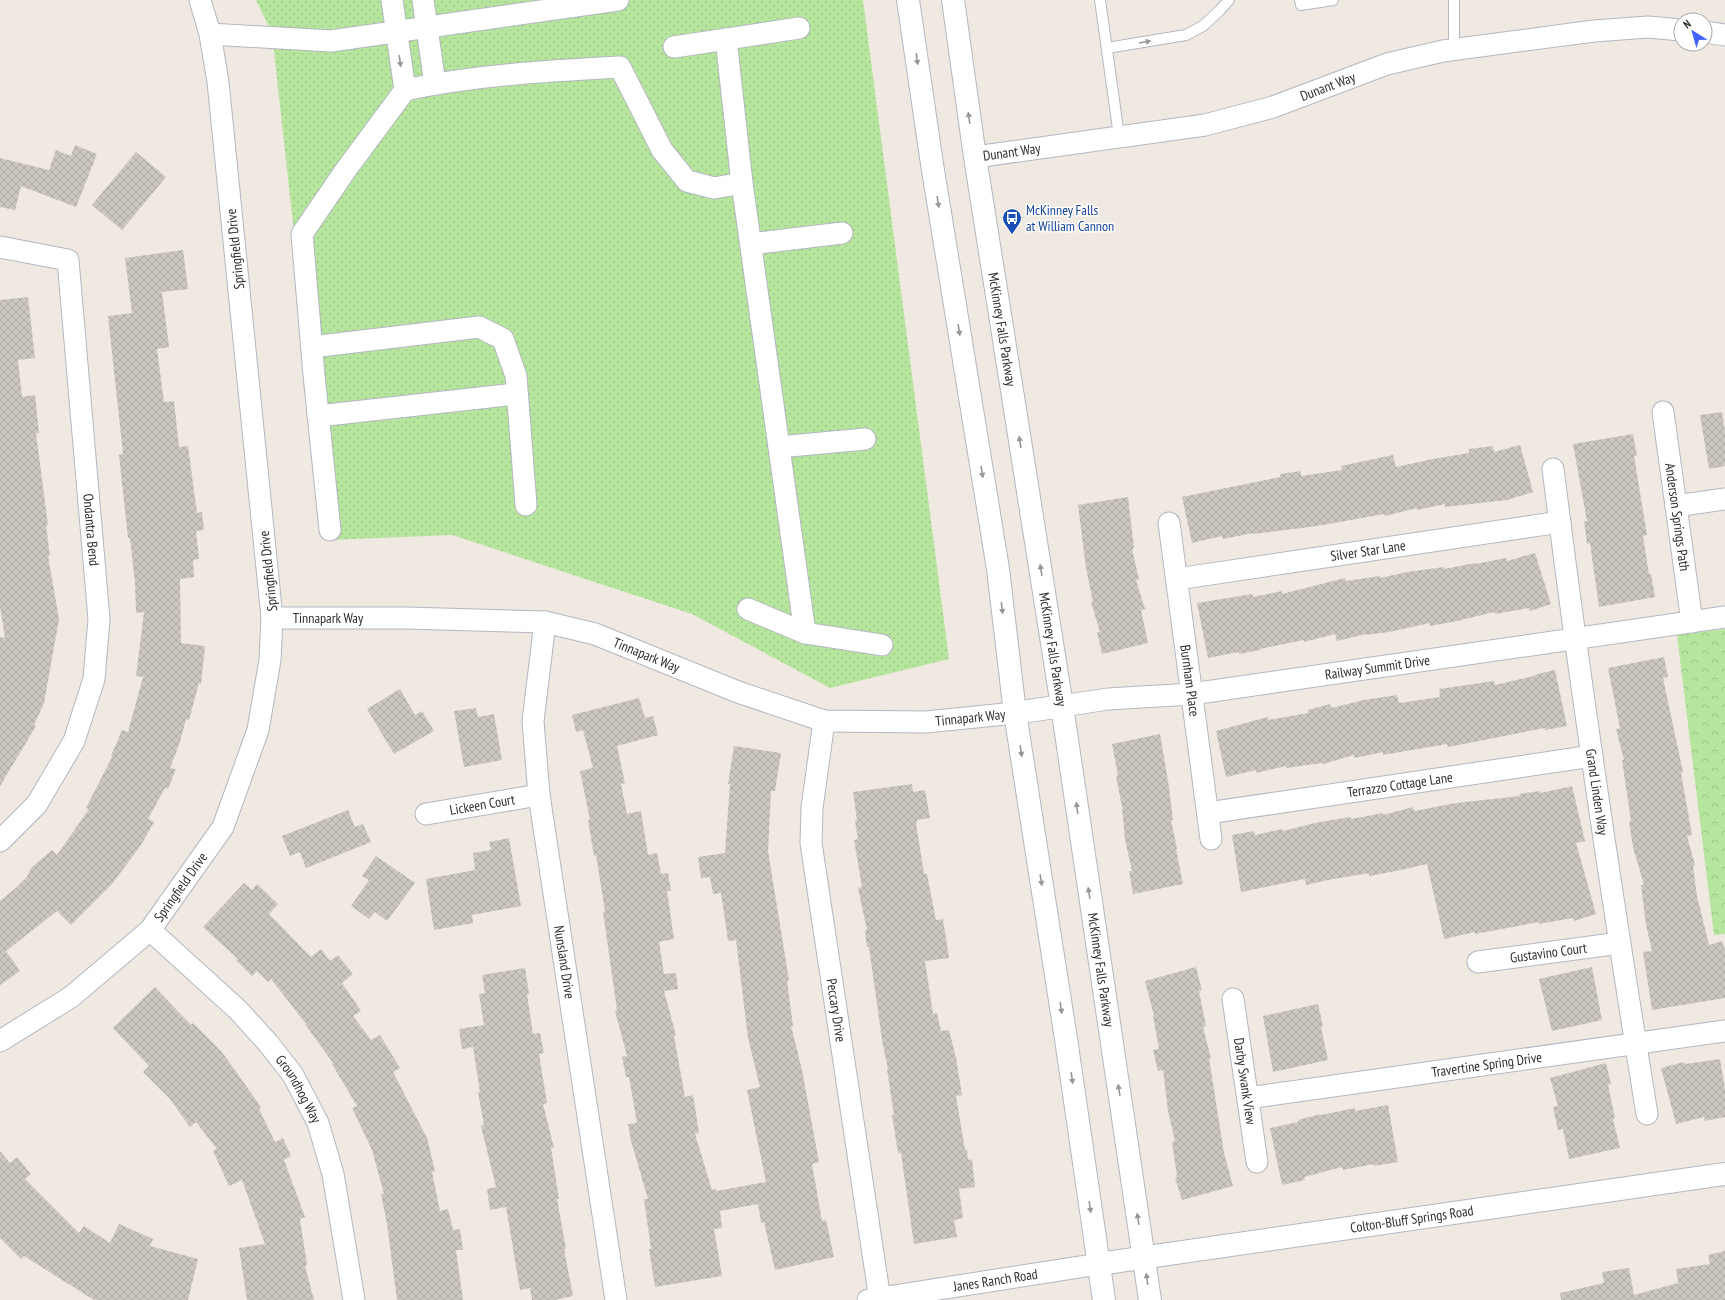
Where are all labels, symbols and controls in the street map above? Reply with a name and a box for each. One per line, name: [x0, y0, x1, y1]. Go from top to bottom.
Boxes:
north arrow: [1673, 12, 1713, 52]
text: N: [1680, 17, 1694, 31]
one-way arrow: [1139, 38, 1151, 44]
one-way arrow: [914, 53, 920, 65]
one-way arrow: [398, 55, 404, 67]
street label: Dunant Way: [1297, 67, 1359, 105]
one-way arrow: [966, 112, 972, 124]
street label: Dunant Way: [982, 139, 1042, 165]
one-way arrow: [935, 196, 941, 208]
place label: McKinney Falls at William Cannon: [1026, 201, 1114, 235]
bus stop icon: McKinney Falls at William Cannon: [1001, 207, 1023, 235]
street label: Springfield Drive: [222, 208, 248, 290]
street label: McKinney Falls Parkway: [984, 271, 1020, 388]
one-way arrow: [956, 324, 962, 336]
one-way arrow: [1017, 436, 1023, 448]
street label: Anderson Springs Path: [1661, 462, 1694, 572]
one-way arrow: [979, 466, 985, 479]
street label: Ondantra Bend: [79, 493, 103, 567]
street label: Springfield Drive: [255, 530, 281, 612]
street label: Silver Star Lane: [1329, 536, 1407, 565]
one-way arrow: [1038, 564, 1044, 576]
street label: McKinney Falls Parkway: [1035, 591, 1071, 708]
one-way arrow: [999, 602, 1006, 614]
street label: Tinnapark Way: [293, 609, 364, 627]
street label: Tinnapark Way: [610, 633, 683, 677]
street label: Burnham Place: [1176, 644, 1204, 718]
street label: Railway Summit Drive: [1324, 651, 1431, 684]
street label: Tinnapark Way: [934, 705, 1007, 730]
one-way arrow: [1018, 745, 1024, 757]
street label: Grand Linden Way: [1582, 748, 1612, 837]
street label: Terrazzo Cottage Lane: [1346, 768, 1454, 801]
street label: Lickeen Court: [448, 790, 516, 819]
one-way arrow: [1074, 802, 1080, 814]
street label: Springfield Drive: [150, 848, 211, 925]
one-way arrow: [1038, 874, 1044, 886]
one-way arrow: [1086, 887, 1092, 899]
street label: McKinney Falls Parkway: [1084, 911, 1119, 1029]
street label: Nunsland Drive: [550, 924, 579, 1000]
street label: Gustavino Court: [1509, 939, 1588, 967]
street label: Peccary Drive: [823, 977, 850, 1043]
one-way arrow: [1058, 1002, 1064, 1014]
street label: Darby Swank View: [1230, 1036, 1260, 1127]
street label: Travertine Spring Drive: [1430, 1048, 1543, 1081]
street label: Groundhog Way: [272, 1051, 326, 1127]
one-way arrow: [1069, 1072, 1075, 1084]
one-way arrow: [1116, 1084, 1122, 1096]
one-way arrow: [1087, 1201, 1093, 1213]
street label: Colton-Bluff Springs Road: [1349, 1201, 1475, 1237]
one-way arrow: [1135, 1213, 1141, 1225]
street label: Janes Ranch Road: [951, 1265, 1039, 1296]
one-way arrow: [1144, 1273, 1150, 1285]

